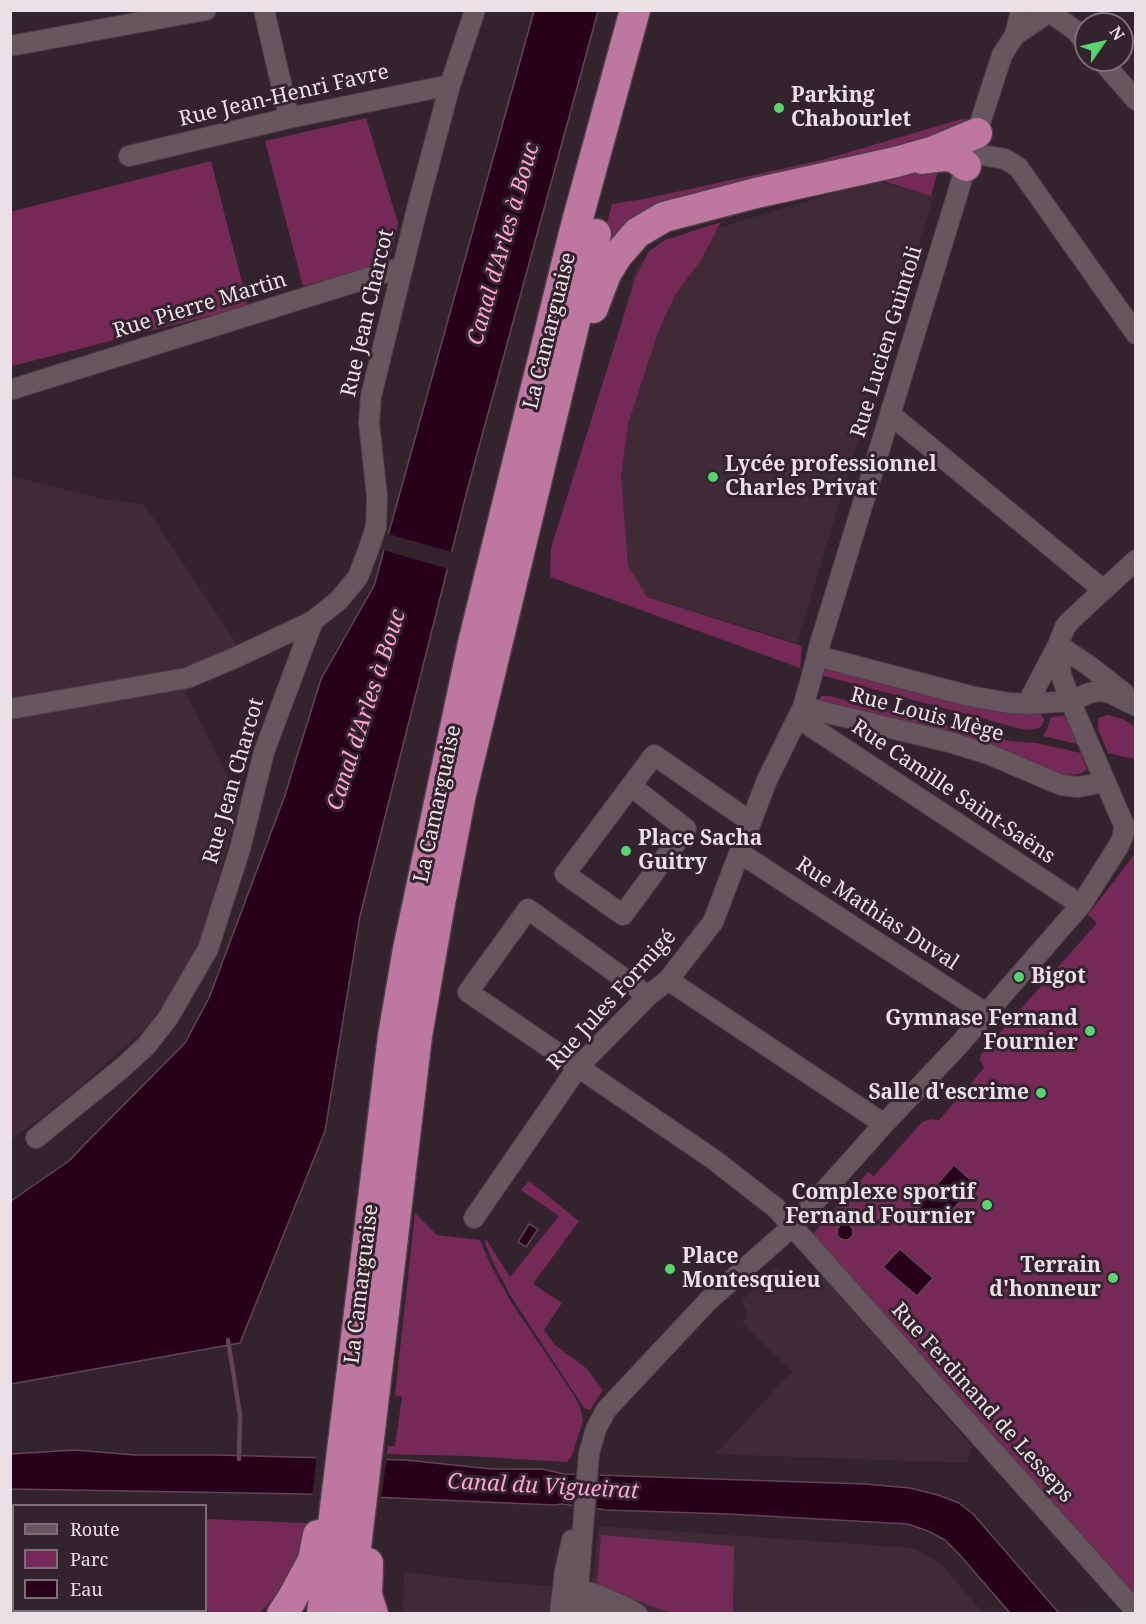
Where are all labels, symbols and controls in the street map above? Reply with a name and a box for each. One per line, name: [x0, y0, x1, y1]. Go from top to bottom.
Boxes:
north arrow: [1074, 12, 1134, 72]
text: N: [1105, 22, 1130, 44]
street label: Rue Jean-Henri Favre: [177, 60, 391, 132]
place label: Parking Chabourlet: [791, 83, 911, 133]
marker: Parking Chabourlet: [772, 101, 786, 115]
water label: Canal d'Arles à Bouc: [462, 140, 546, 348]
street label: Rue Jean Charcot: [336, 227, 400, 399]
street label: Rue Lucien Guintoli: [846, 243, 928, 441]
street label: La Camarguaise: [518, 250, 582, 412]
street label: Rue Pierre Martin: [110, 268, 290, 344]
place label: Lycée professionnel Charles Privat: [725, 452, 937, 502]
marker: Lycée professionnel Charles Privat: [706, 470, 720, 484]
water label: Canal d'Arles à Bouc: [322, 606, 412, 814]
street label: Rue Louis Mège: [848, 682, 1006, 748]
street label: Rue Jean Charcot: [198, 695, 270, 867]
street label: Rue Camille Saint-Saëns: [847, 715, 1059, 869]
street label: La Camarguaise: [409, 723, 467, 885]
place label: Place Sacha Guitry: [638, 826, 762, 876]
marker: Place Sacha Guitry: [619, 844, 633, 858]
street label: Rue Mathias Duval: [791, 852, 963, 976]
street label: Rue Jules Formigé: [542, 925, 682, 1075]
place label: Bigot: [1031, 964, 1086, 990]
marker: Bigot: [1012, 970, 1026, 984]
place label: Gymnase Fernand Fournier: [885, 1006, 1078, 1056]
marker: Gymnase Fernand Fournier: [1083, 1024, 1097, 1038]
place label: Salle d'escrime: [868, 1080, 1029, 1106]
marker: Salle d'escrime: [1034, 1086, 1048, 1100]
place label: Complexe sportif Fernand Fournier: [786, 1180, 975, 1230]
marker: Complexe sportif Fernand Fournier: [980, 1198, 994, 1212]
street label: La Camarguaise: [340, 1203, 384, 1365]
place label: Place Montesquieu: [682, 1244, 821, 1294]
place label: Terrain d'honneur: [989, 1253, 1101, 1303]
marker: Place Montesquieu: [663, 1262, 677, 1276]
marker: Terrain d'honneur: [1106, 1271, 1120, 1285]
street label: Rue Ferdinand de Lesseps: [886, 1298, 1078, 1508]
water label: Canal du Vigueirat: [447, 1469, 639, 1505]
legend: [12, 1504, 207, 1612]
text: Route: [70, 1517, 120, 1541]
text: Parc: [70, 1547, 108, 1571]
text: Eau: [70, 1577, 103, 1601]

